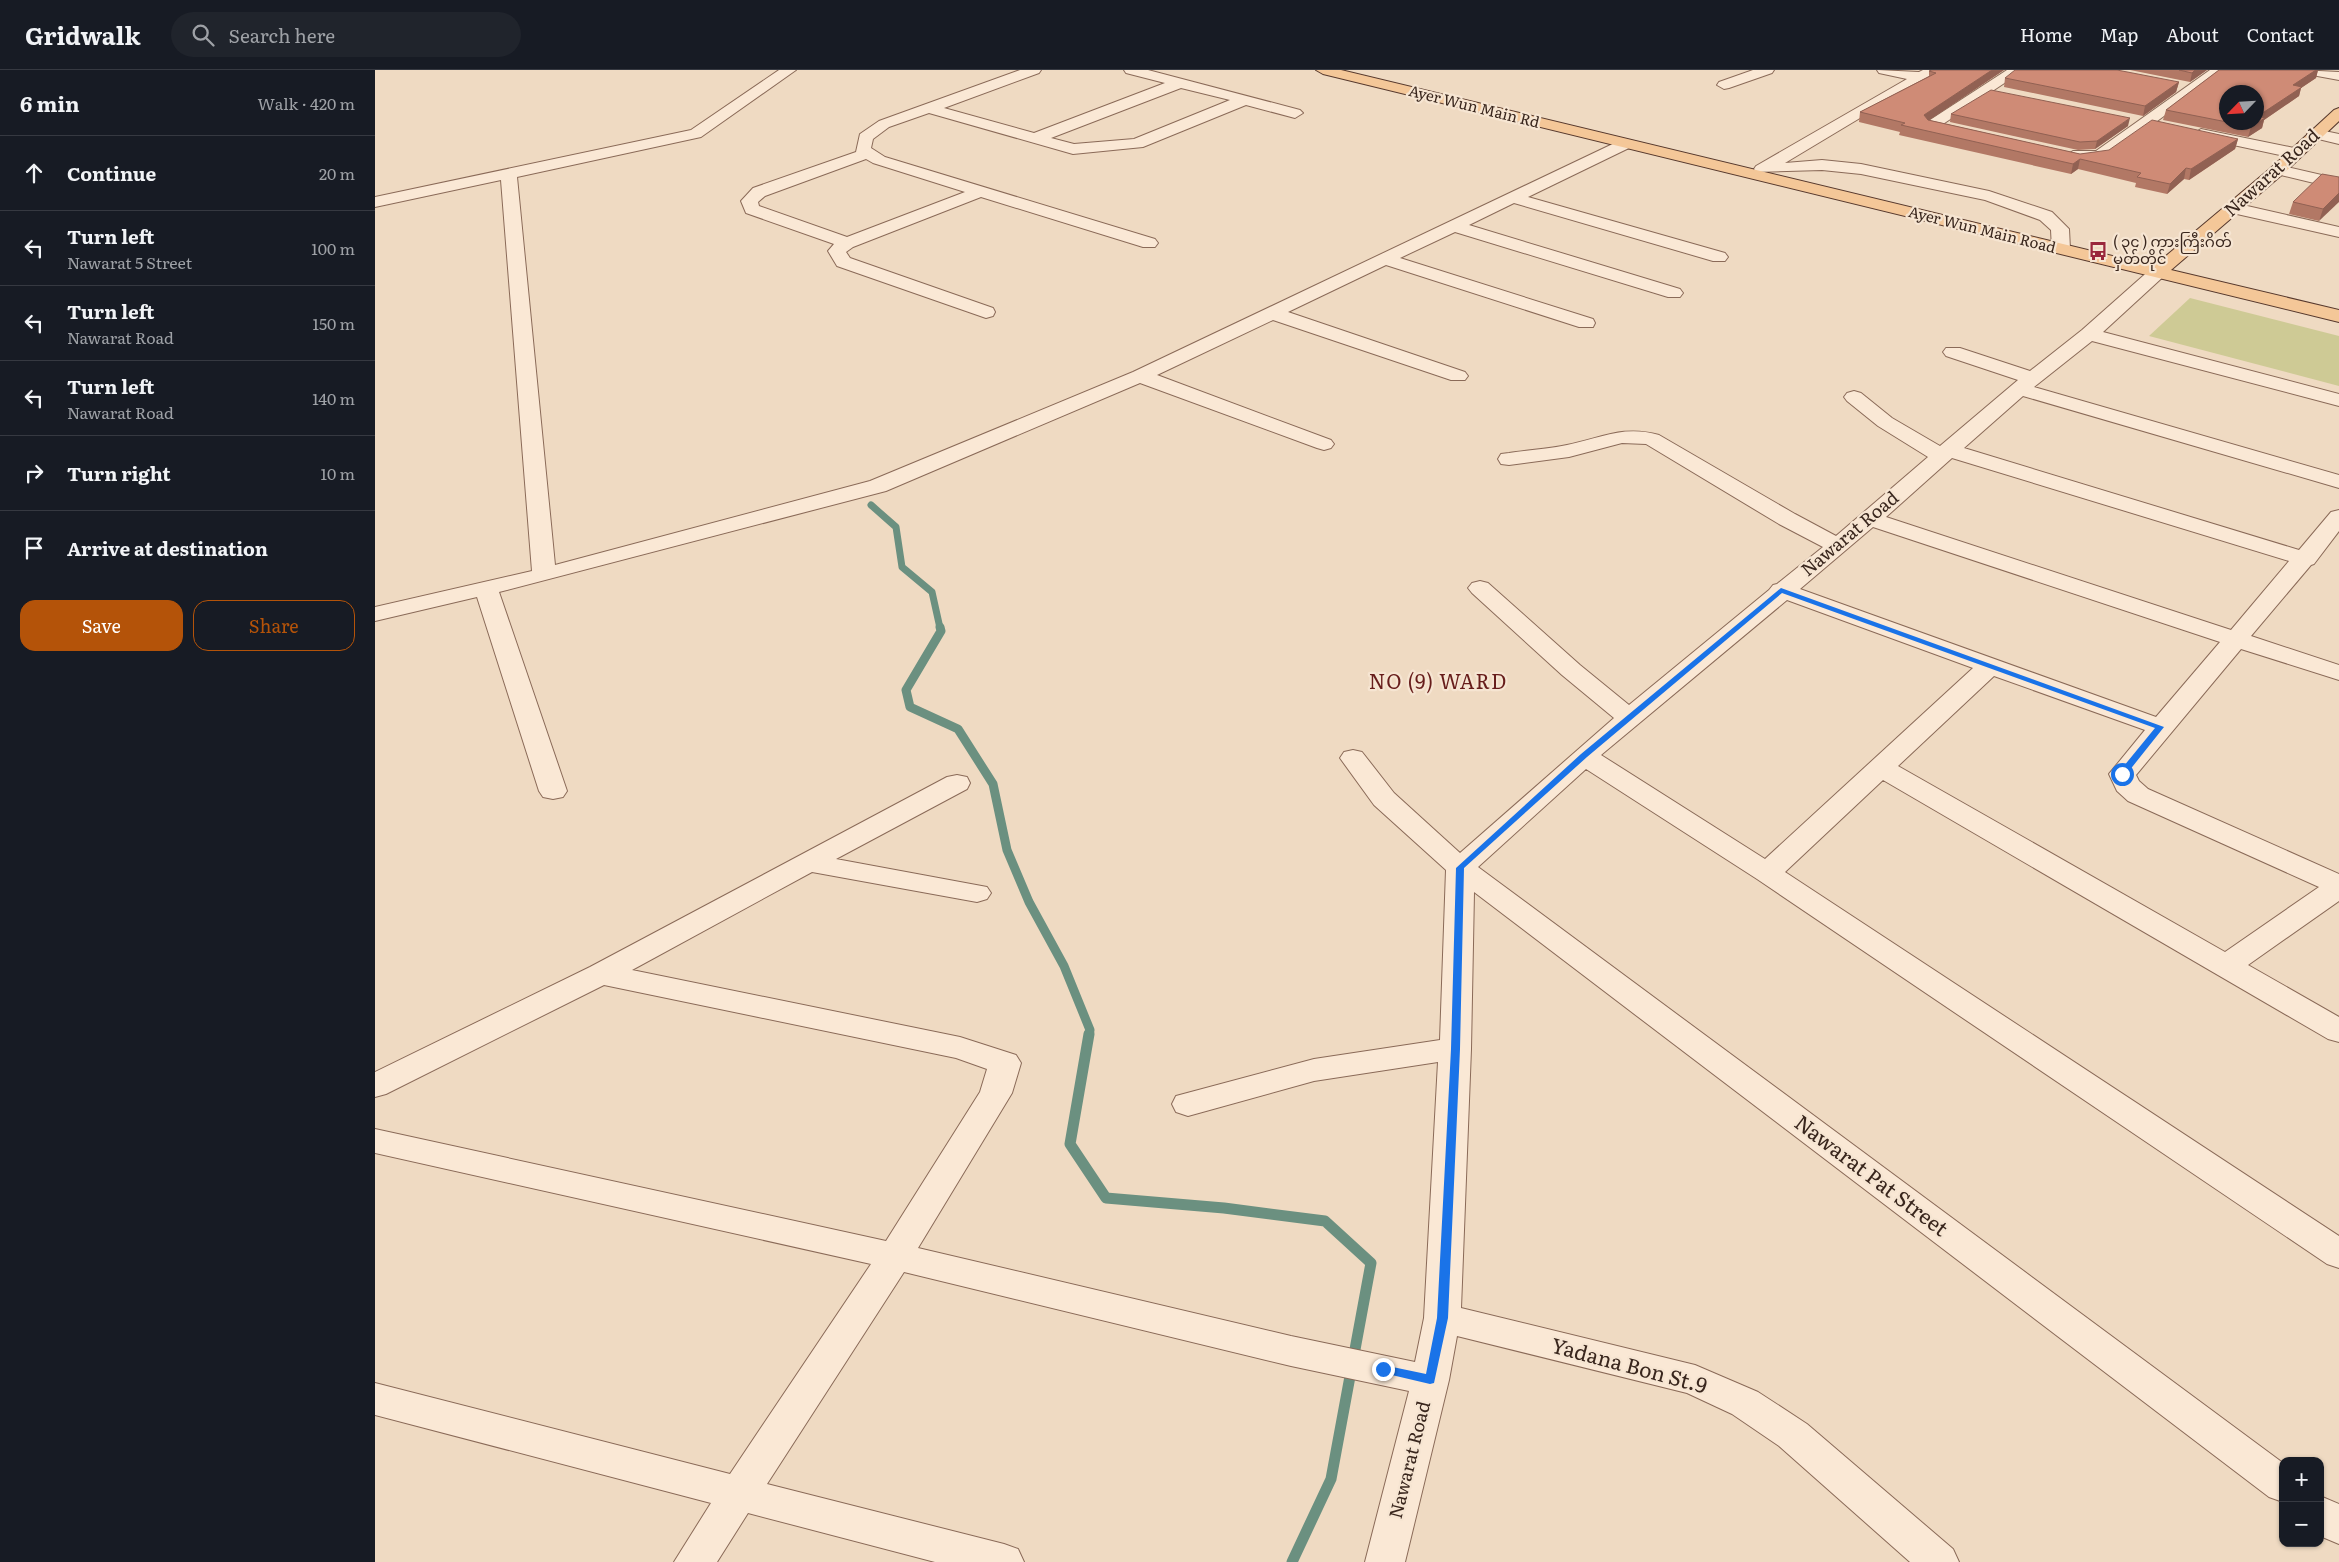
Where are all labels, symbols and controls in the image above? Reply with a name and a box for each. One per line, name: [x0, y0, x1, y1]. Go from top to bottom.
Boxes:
search box: [171, 12, 521, 57]
text: Gridwalk: [25, 17, 141, 52]
icon: search: [189, 21, 217, 49]
text: Search here: [229, 21, 335, 49]
text: Home: [2020, 21, 2072, 48]
text: Map: [2100, 21, 2138, 48]
text: About: [2166, 21, 2219, 48]
text: Contact: [2247, 21, 2314, 48]
street label: Ayer Wun Main Rd: [1406, 78, 1542, 133]
north arrow: [2219, 85, 2264, 130]
text: 6 min: [20, 87, 80, 118]
text: Walk · 420 m: [257, 91, 355, 115]
street label: Nawarat Road: [2217, 122, 2325, 222]
icon: ahead: [20, 159, 48, 187]
text: Continue: [67, 159, 156, 187]
text: 20 m: [319, 161, 355, 185]
street label: Ayer Wun Main Road: [1906, 199, 2058, 258]
text: Turn left: [67, 222, 154, 250]
place label: ( ၃၄ ) ကားကြီးဂိတ် မှတ်တိုင်: [2113, 229, 2232, 271]
icon: left: [20, 234, 48, 262]
text: 100 m: [311, 236, 355, 260]
bus stop icon: ( ၃၄ ) ကားကြီးဂိတ် မှတ်တိုင်: [2087, 240, 2109, 262]
text: Nawarat 5 Street: [67, 250, 192, 274]
text: Turn left: [67, 297, 154, 325]
icon: left: [20, 309, 48, 337]
text: 150 m: [312, 311, 355, 335]
text: Nawarat Road: [67, 325, 174, 349]
text: Turn left: [67, 372, 154, 400]
icon: left: [20, 384, 48, 412]
text: 140 m: [312, 386, 355, 410]
text: Nawarat Road: [67, 400, 174, 424]
icon: right: [20, 459, 48, 487]
text: Turn right: [67, 459, 171, 487]
text: 10 m: [321, 461, 355, 485]
street label: Nawarat Road: [1794, 484, 1904, 582]
icon: arrive: [20, 534, 48, 562]
text: Arrive at destination: [67, 534, 268, 562]
button: Save: [20, 600, 183, 651]
button: Share: [193, 600, 355, 651]
district label: NO (9) WARD: [1369, 665, 1507, 695]
route start: [2111, 763, 2134, 786]
street label: Nawarat Pat Street: [1789, 1106, 1956, 1242]
street label: Yadana Bon St.9: [1548, 1328, 1711, 1399]
route end: [1372, 1358, 1395, 1381]
street label: Nawarat Road: [1381, 1398, 1436, 1521]
map controls: [2279, 1457, 2324, 1547]
button: +: [2279, 1457, 2324, 1502]
button: −: [2279, 1502, 2324, 1547]

